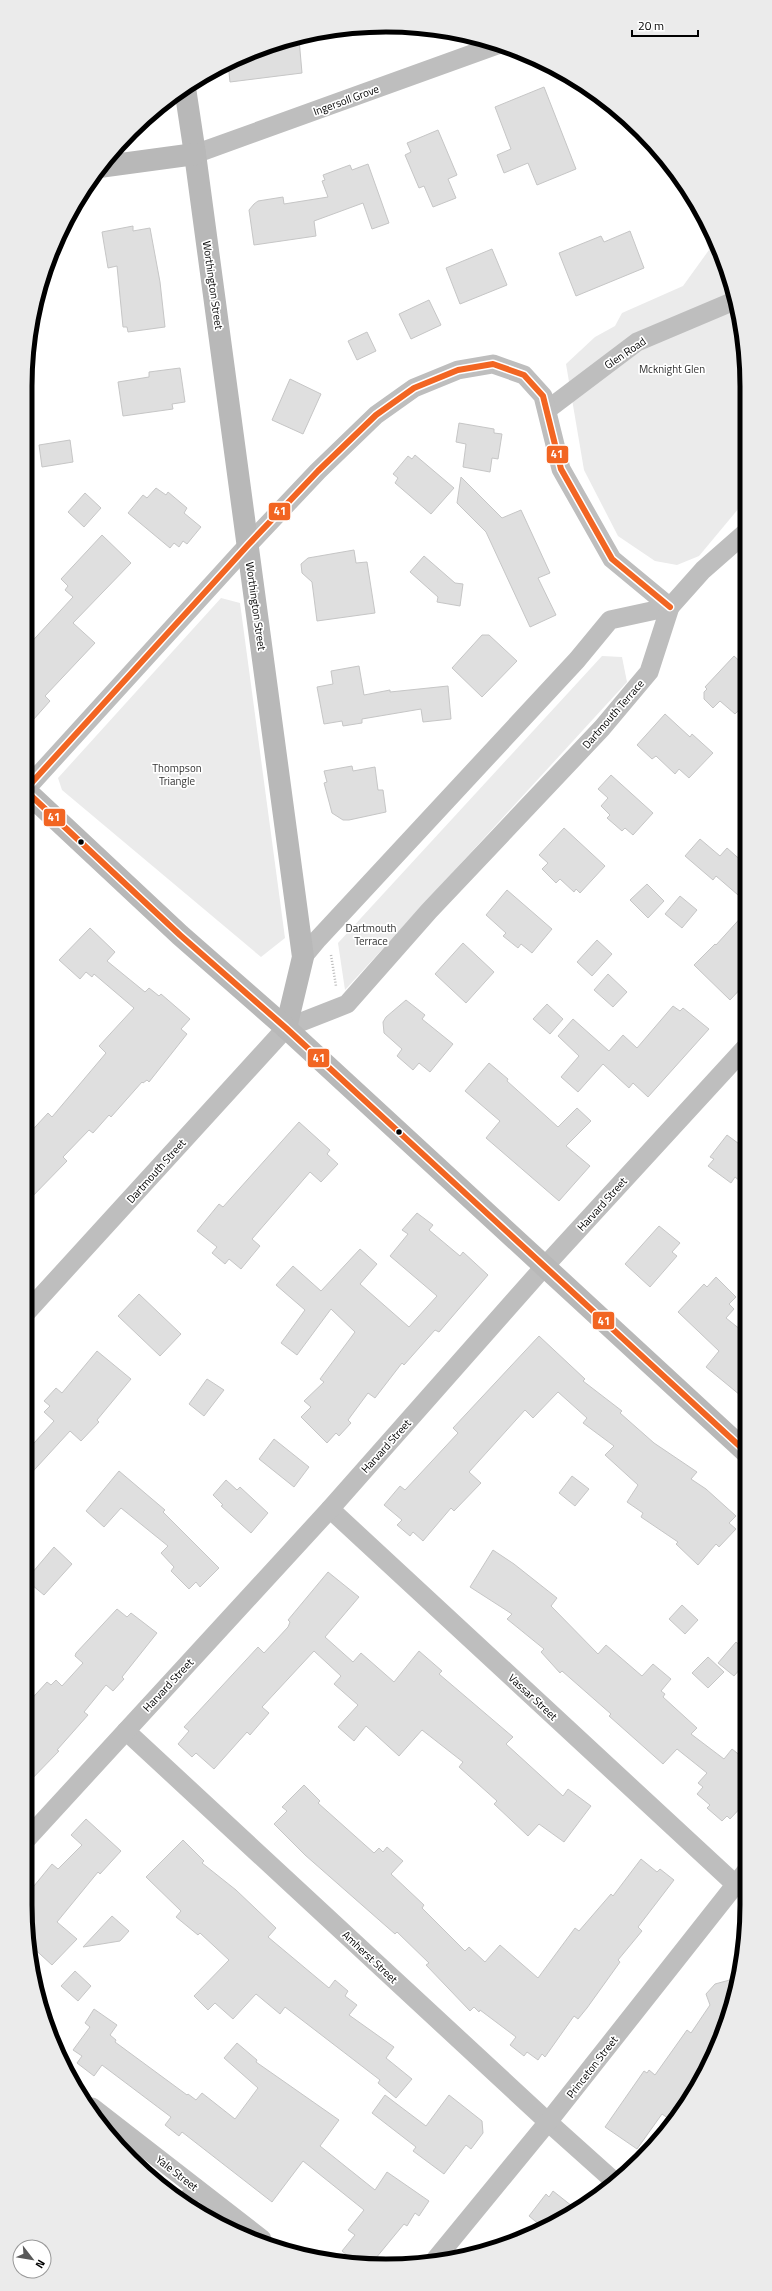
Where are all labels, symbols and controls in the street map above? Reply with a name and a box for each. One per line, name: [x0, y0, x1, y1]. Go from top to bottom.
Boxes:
scale bar: [632, 12, 698, 38]
text: 20 m: [638, 16, 664, 35]
street label: Ingersoll Grove: [311, 81, 382, 119]
street label: Worthington Street: [199, 240, 227, 330]
street label: Glen Road: [601, 333, 649, 373]
park label: Mcknight Glen: [639, 361, 705, 377]
line badge: 41: [546, 445, 569, 464]
text: 41: [551, 446, 563, 462]
line badge: 41: [268, 502, 291, 521]
text: 41: [274, 503, 286, 519]
street label: Worthington Street: [242, 561, 270, 651]
street label: Dartmouth Terrace: [578, 676, 648, 752]
park label: Thompson Triangle: [152, 760, 202, 789]
line badge: 41: [43, 808, 66, 827]
text: 41: [48, 809, 60, 825]
unlabelled marker: [76, 837, 86, 847]
park label: Dartmouth Terrace: [346, 920, 397, 949]
line badge: 41: [307, 1048, 330, 1068]
text: 41: [313, 1050, 325, 1066]
unlabelled marker: [394, 1127, 404, 1137]
street label: Dartmouth Street: [123, 1135, 189, 1207]
street label: Harvard Street: [573, 1173, 631, 1235]
line badge: 41: [592, 1311, 615, 1330]
text: 41: [598, 1313, 610, 1329]
street label: Harvard Street: [357, 1415, 415, 1477]
street label: Harvard Street: [139, 1655, 197, 1715]
street label: Vassar Street: [505, 1670, 561, 1724]
street label: Amherst Street: [339, 1927, 401, 1987]
street label: Princeton Street: [563, 2032, 622, 2102]
street label: Yale Street: [153, 2151, 202, 2195]
north arrow: [12, 2239, 52, 2279]
text: N: [32, 2257, 49, 2272]

